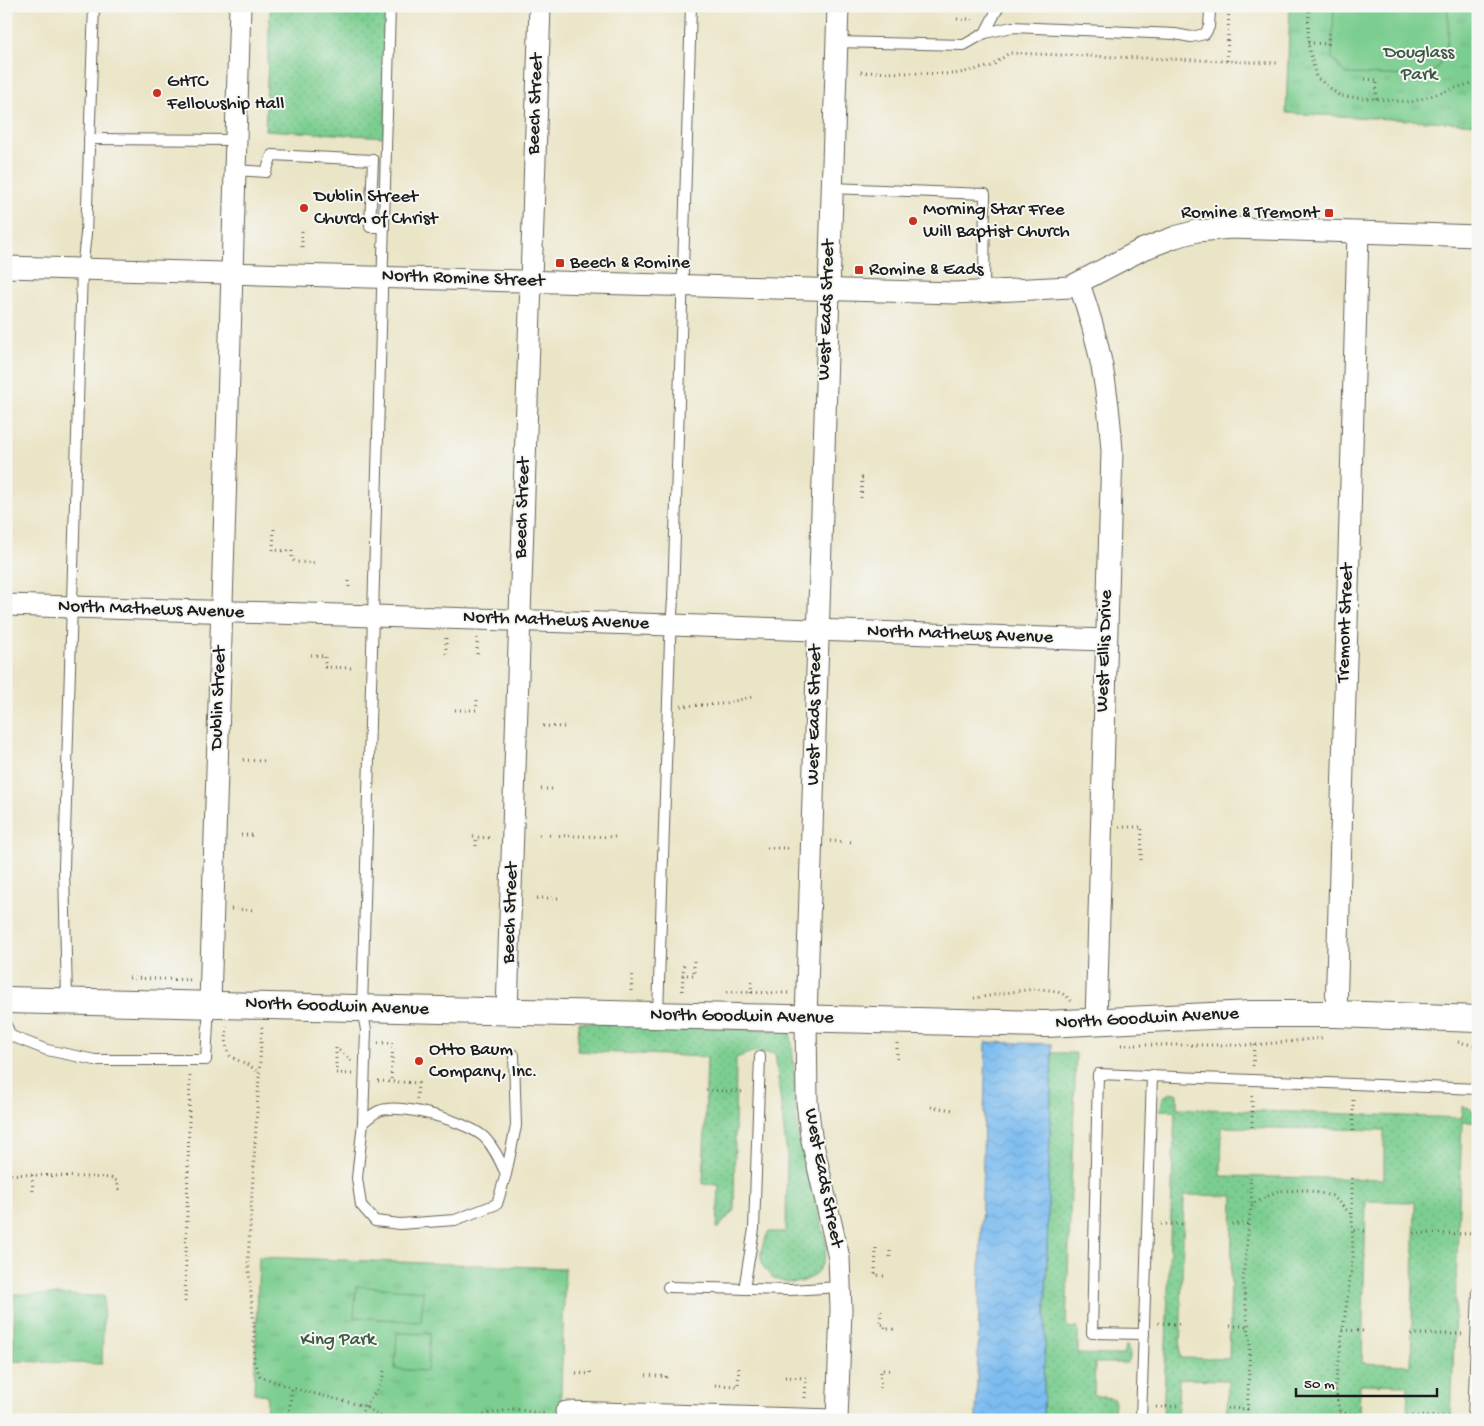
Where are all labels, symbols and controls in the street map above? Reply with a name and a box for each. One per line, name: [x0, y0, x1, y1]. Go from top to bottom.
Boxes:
park label: Douglass Park: [1382, 42, 1455, 87]
street label: Beech Street: [523, 51, 549, 156]
place label: GHTC Fellowship Hall: [166, 71, 284, 116]
marker: GHTC Fellowship Hall: [151, 87, 163, 99]
place label: Dublin Street Church of Christ: [312, 186, 440, 231]
place label: Morning Star Free Will Baptist Church: [923, 199, 1070, 244]
marker: Dublin Street Church of Christ: [298, 202, 310, 214]
place label: Romine & Tremont: [1181, 202, 1321, 225]
marker: Romine & Tremont: [1323, 207, 1335, 219]
marker: Morning Star Free Will Baptist Church: [907, 215, 919, 227]
street label: West Eads Street: [813, 237, 841, 381]
place label: Beech & Romine: [569, 252, 690, 275]
marker: Beech & Romine: [554, 257, 566, 269]
place label: Romine & Eads: [869, 259, 985, 282]
marker: Romine & Eads: [853, 264, 865, 276]
street label: North Romine Street: [381, 265, 547, 293]
street label: Beech Street: [510, 455, 536, 560]
street label: Tremont Street: [1332, 561, 1360, 684]
street label: West Ellis Drive: [1091, 589, 1119, 713]
street label: North Mathews Avenue: [57, 595, 245, 625]
street label: North Mathews Avenue: [462, 606, 650, 636]
street label: North Mathews Avenue: [866, 620, 1054, 650]
street label: West Eads Street: [802, 642, 828, 786]
street label: Dublin Street: [206, 643, 232, 752]
street label: Beech Street: [498, 860, 524, 965]
street label: North Goodwin Avenue: [245, 992, 429, 1022]
street label: North Goodwin Avenue: [1055, 1003, 1240, 1035]
street label: North Goodwin Avenue: [650, 1004, 834, 1030]
place label: Otto Baum Company, Inc.: [429, 1039, 537, 1084]
marker: Otto Baum Company, Inc.: [413, 1055, 425, 1067]
street label: West Eads Street: [798, 1107, 848, 1252]
park label: King Park: [300, 1329, 377, 1352]
scale bar: [1296, 1366, 1438, 1398]
text: 50 m: [1304, 1376, 1335, 1394]

